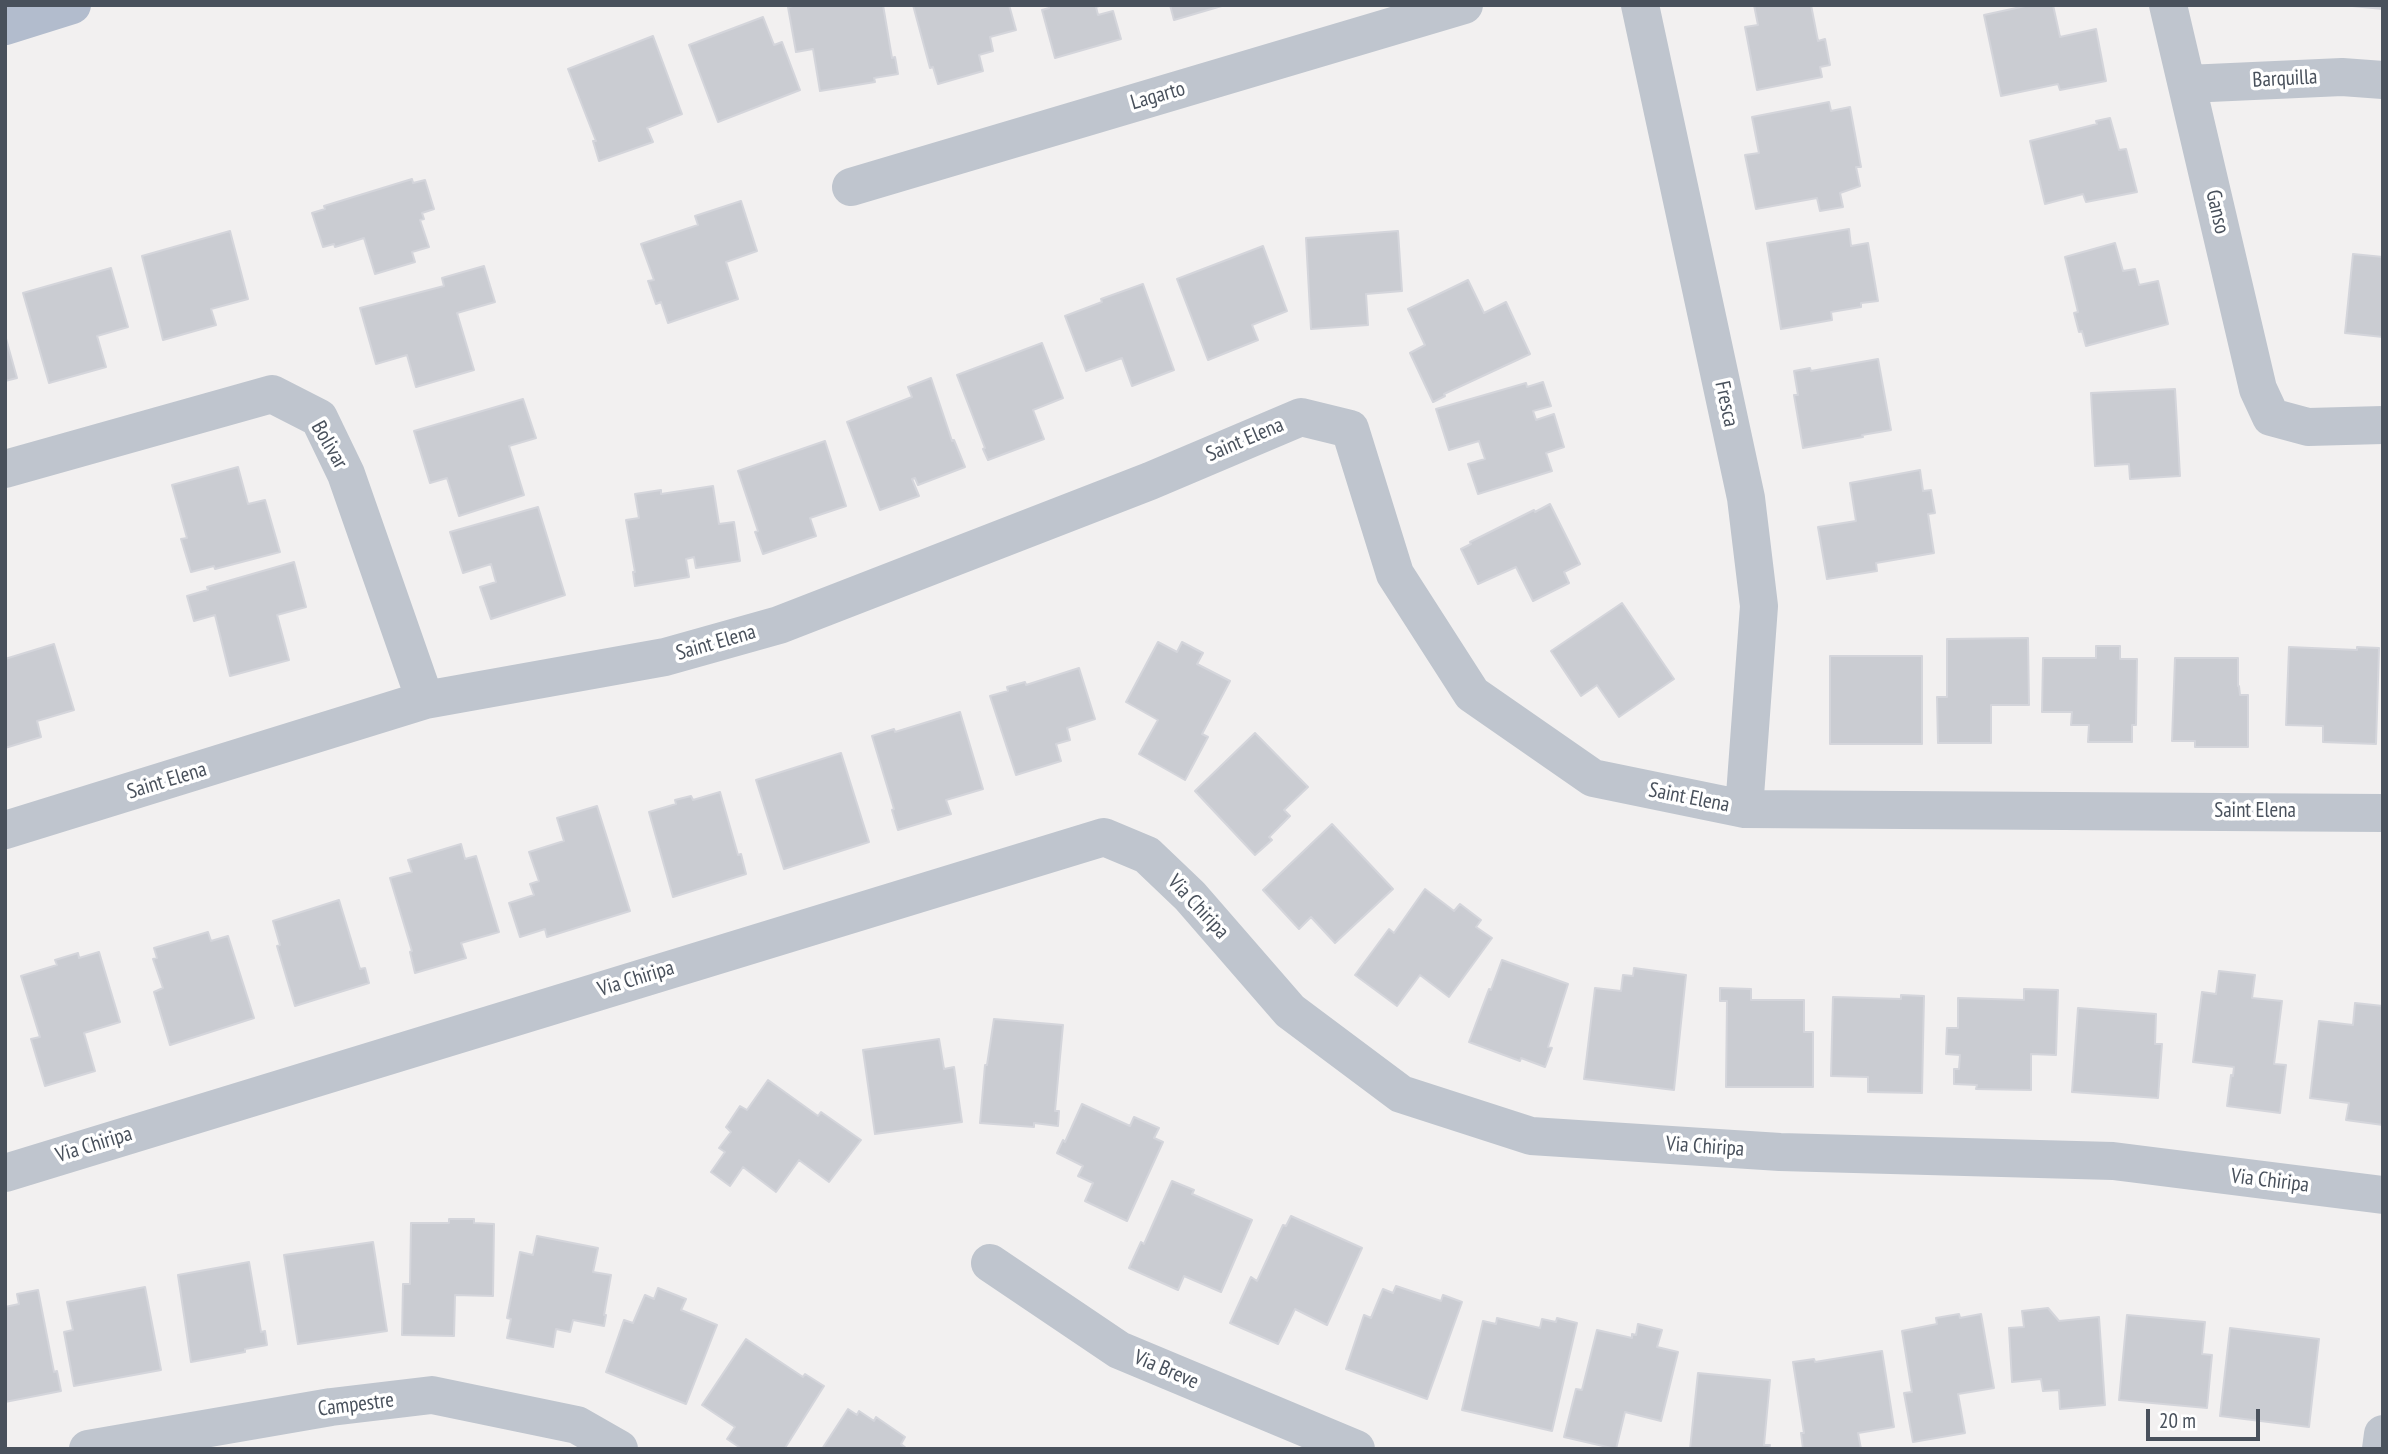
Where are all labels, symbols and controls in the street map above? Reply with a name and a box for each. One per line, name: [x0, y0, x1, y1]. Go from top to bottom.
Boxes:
street label: Barquilla: [2252, 65, 2318, 93]
street label: Lagarto: [1128, 76, 1188, 116]
street label: Ganso: [2200, 188, 2234, 236]
street label: Fresca: [1709, 379, 1743, 429]
street label: Saint Elena: [1203, 412, 1287, 468]
street label: Bolivar: [305, 417, 353, 473]
street label: Saint Elena: [673, 620, 759, 666]
street label: Saint Elena: [124, 757, 210, 805]
street label: Saint Elena: [1647, 778, 1731, 818]
street label: Saint Elena: [2214, 798, 2296, 824]
street label: Via Chiripa: [1162, 870, 1234, 944]
street label: Via Chiripa: [595, 955, 677, 1003]
street label: Via Chiripa: [53, 1121, 135, 1169]
street label: Via Chiripa: [1665, 1132, 1745, 1162]
street label: Via Chiripa: [2230, 1164, 2310, 1198]
street label: Via Breve: [1130, 1345, 1202, 1395]
street label: Campestre: [316, 1388, 396, 1422]
scale bar: [2150, 1394, 2264, 1438]
text: 20 m: [2159, 1407, 2196, 1434]

